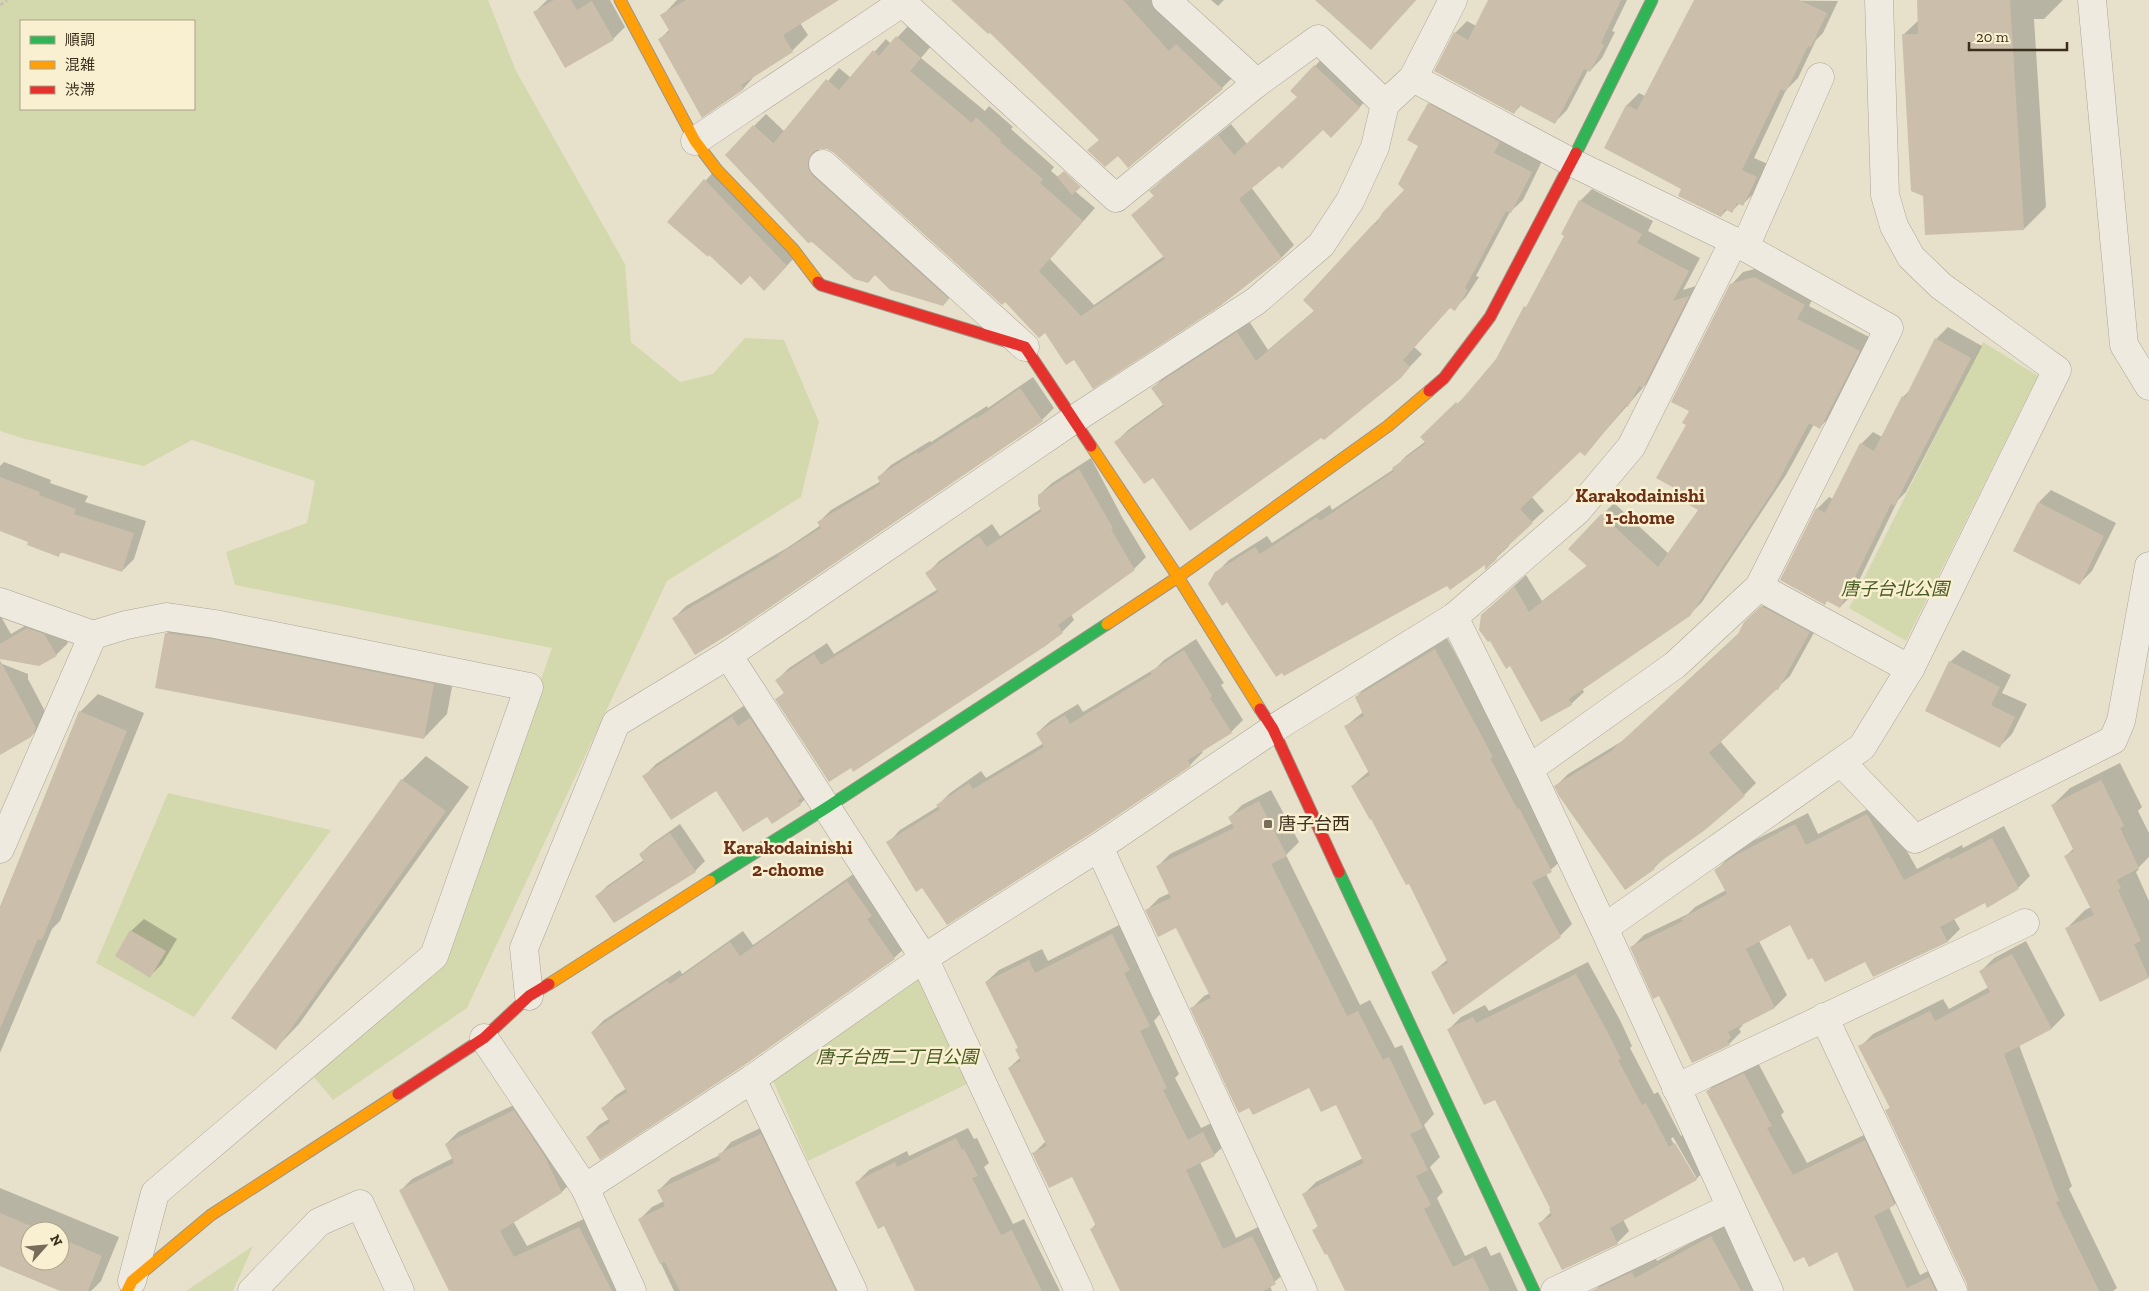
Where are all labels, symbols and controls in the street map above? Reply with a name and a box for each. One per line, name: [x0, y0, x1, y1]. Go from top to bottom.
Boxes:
legend: [20, 20, 195, 110]
scale bar: [1969, 20, 2066, 52]
text: 20 m: [1976, 28, 2009, 46]
text: 順調: [65, 31, 95, 49]
text: 混雑: [65, 56, 95, 74]
text: 渋滞: [65, 81, 95, 99]
district label: Karakodainishi 1-chome: [1575, 484, 1705, 529]
park label: 唐子台北公園: [1841, 578, 1952, 600]
place label: 唐子台西: [1278, 813, 1350, 835]
marker: 唐子台西: [1262, 818, 1274, 830]
district label: Karakodainishi 2-chome: [723, 836, 853, 881]
park label: 唐子台西二丁目公園: [816, 1046, 981, 1068]
north arrow: [20, 1221, 70, 1271]
text: N: [46, 1232, 66, 1249]

